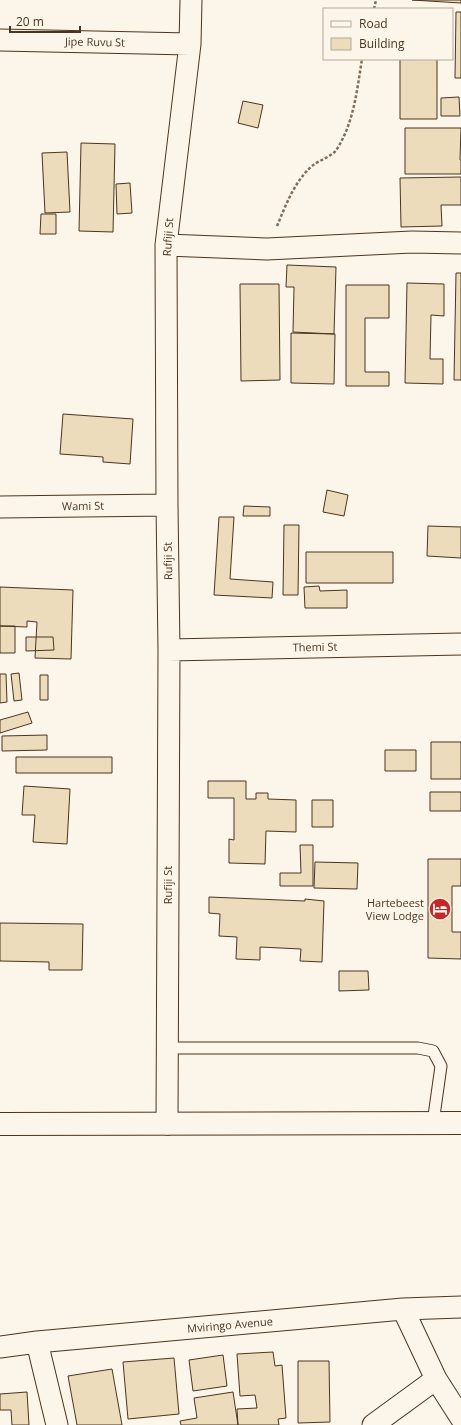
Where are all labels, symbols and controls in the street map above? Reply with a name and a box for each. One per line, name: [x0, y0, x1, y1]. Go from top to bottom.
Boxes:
scale bar: [10, 8, 80, 34]
legend: [323, 8, 453, 60]
text: 20 m: [16, 13, 44, 30]
text: Road: [359, 15, 388, 32]
street label: Jipe Ruvu St: [64, 33, 125, 50]
text: Building: [359, 35, 405, 52]
street label: Rufiji St: [159, 217, 176, 257]
street label: Wami St: [62, 498, 104, 513]
street label: Rufiji St: [160, 542, 175, 580]
street label: Themi St: [292, 639, 338, 654]
street label: Rufiji St: [160, 866, 175, 904]
place label: Hartebeest View Lodge: [366, 895, 424, 923]
hotel icon: Hartebeest View Lodge: [427, 896, 453, 922]
street label: Mviringo Avenue: [186, 1313, 273, 1336]

